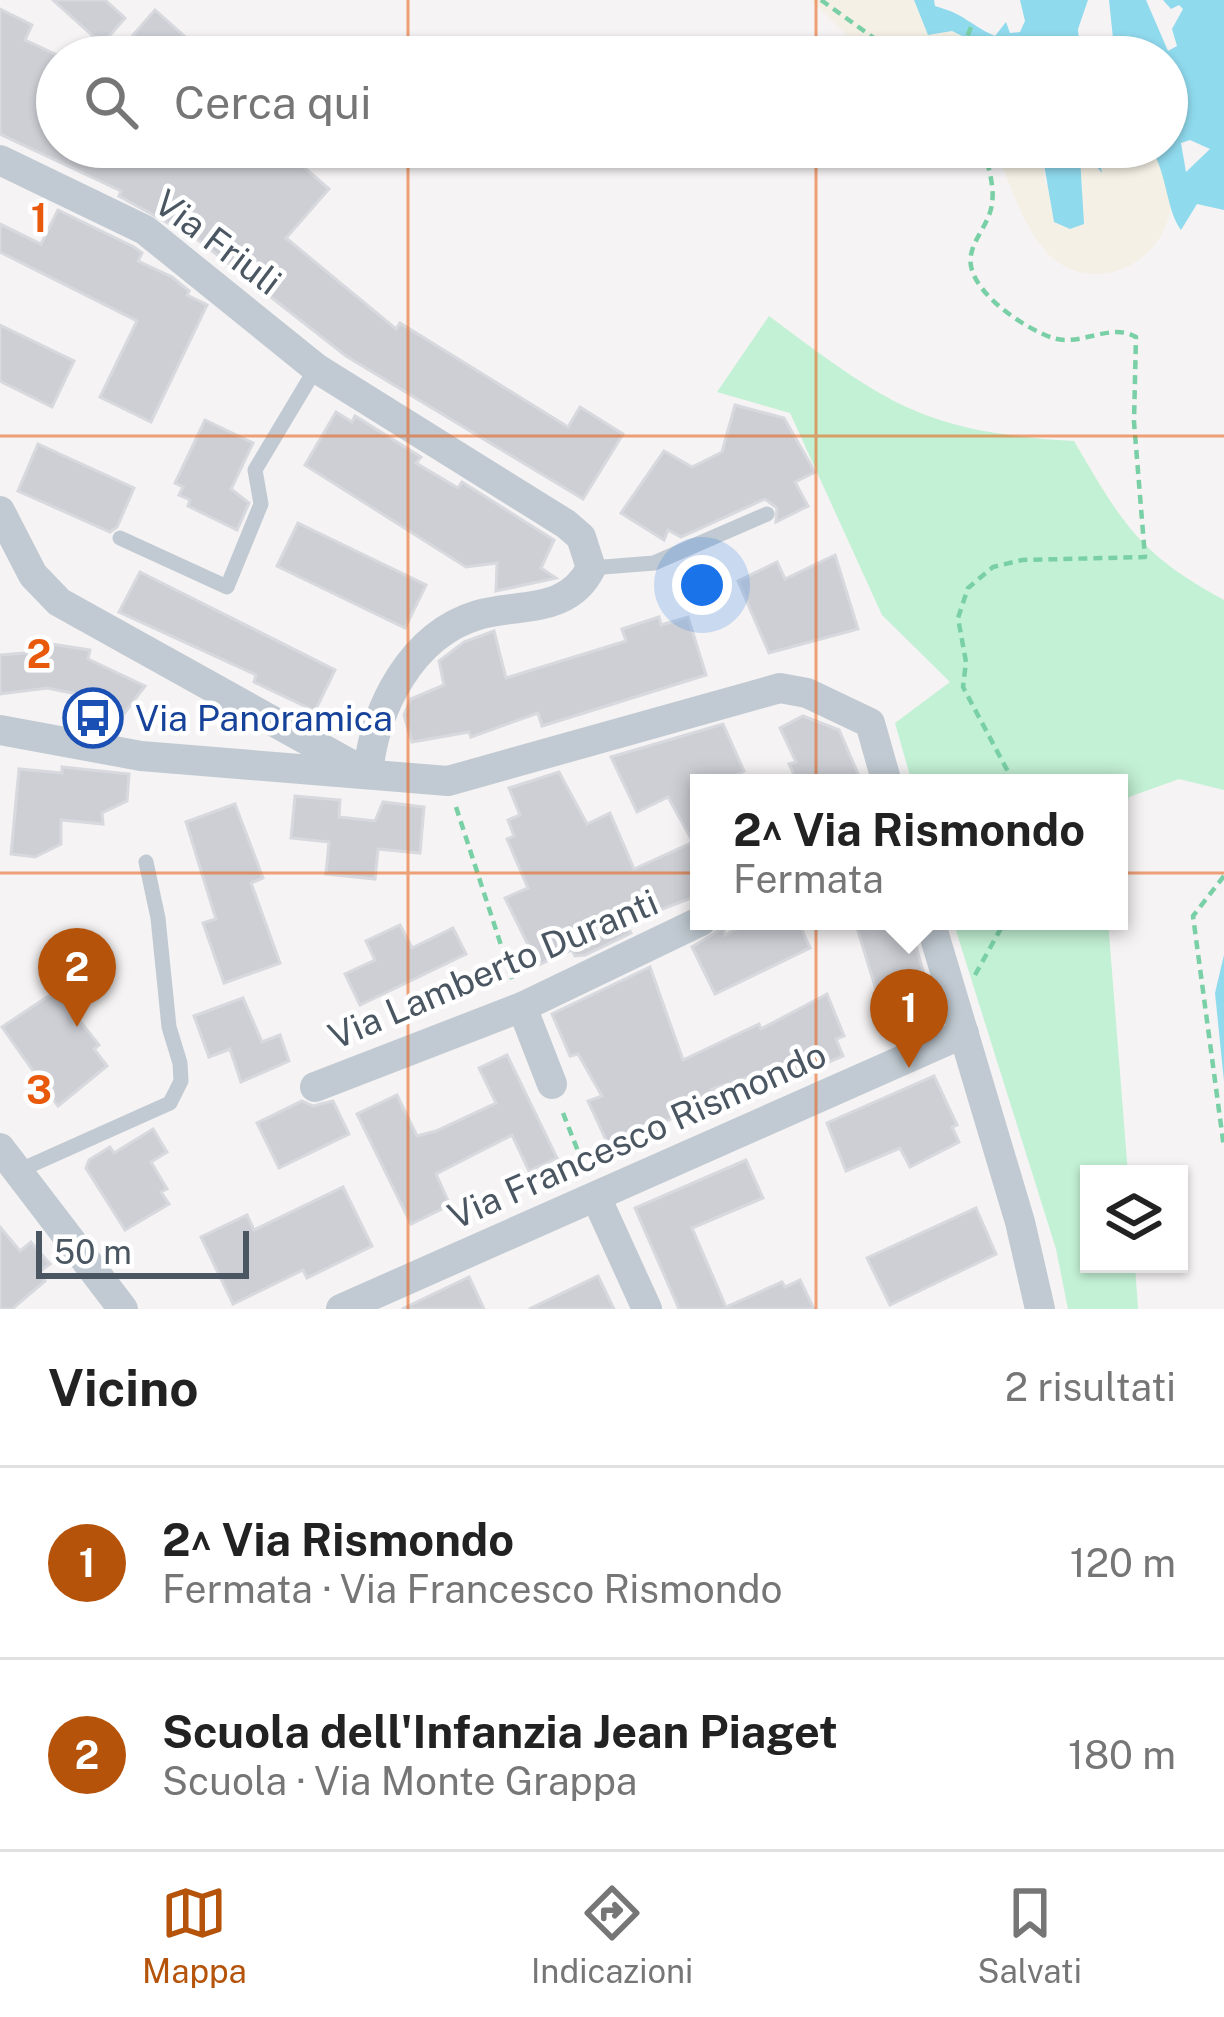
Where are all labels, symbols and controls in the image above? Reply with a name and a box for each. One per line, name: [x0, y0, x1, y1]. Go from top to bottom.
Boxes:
search box: [36, 36, 1188, 168]
icon: search: [78, 69, 144, 135]
text: Cerca qui: [174, 76, 371, 129]
street label: Via Friuli: [147, 181, 289, 303]
text: 1: [31, 195, 47, 241]
your location: [672, 555, 732, 615]
text: 2: [27, 631, 51, 677]
bus stop icon: Via Panoramica: [62, 687, 124, 749]
place label: Via Panoramica: [135, 697, 393, 739]
popup: [690, 774, 1128, 930]
text: 2^ Via Rismondo: [733, 803, 1085, 856]
text: Fermata: [733, 856, 884, 902]
street label: Via Lamberto Duranti: [322, 881, 664, 1057]
pin: 2: [38, 928, 116, 1027]
pin: 1: [870, 969, 948, 1068]
street label: Via Francesco Rismondo: [442, 1033, 832, 1237]
text: 3: [26, 1067, 52, 1113]
map controls: [1080, 1165, 1188, 1273]
button: layers: [1080, 1165, 1188, 1273]
scale bar: [36, 1225, 249, 1278]
text: 50 m: [54, 1233, 132, 1271]
text: Vicino: [48, 1358, 199, 1417]
text: 2 risultati: [1005, 1364, 1176, 1410]
text: 2^ Via Rismondo: [162, 1513, 514, 1566]
text: 1: [79, 1540, 95, 1586]
text: 120 m: [1070, 1540, 1176, 1586]
text: Fermata · Via Francesco Rismondo: [162, 1566, 783, 1612]
text: Scuola dell'Infanzia Jean Piaget: [162, 1705, 838, 1758]
text: 2: [75, 1732, 99, 1778]
text: 180 m: [1068, 1732, 1176, 1778]
text: Scuola · Via Monte Grappa: [162, 1758, 637, 1804]
tab: Mappa: [142, 1880, 247, 1990]
tab: Indicazioni: [531, 1880, 693, 1990]
tab: Salvati: [977, 1880, 1082, 1990]

